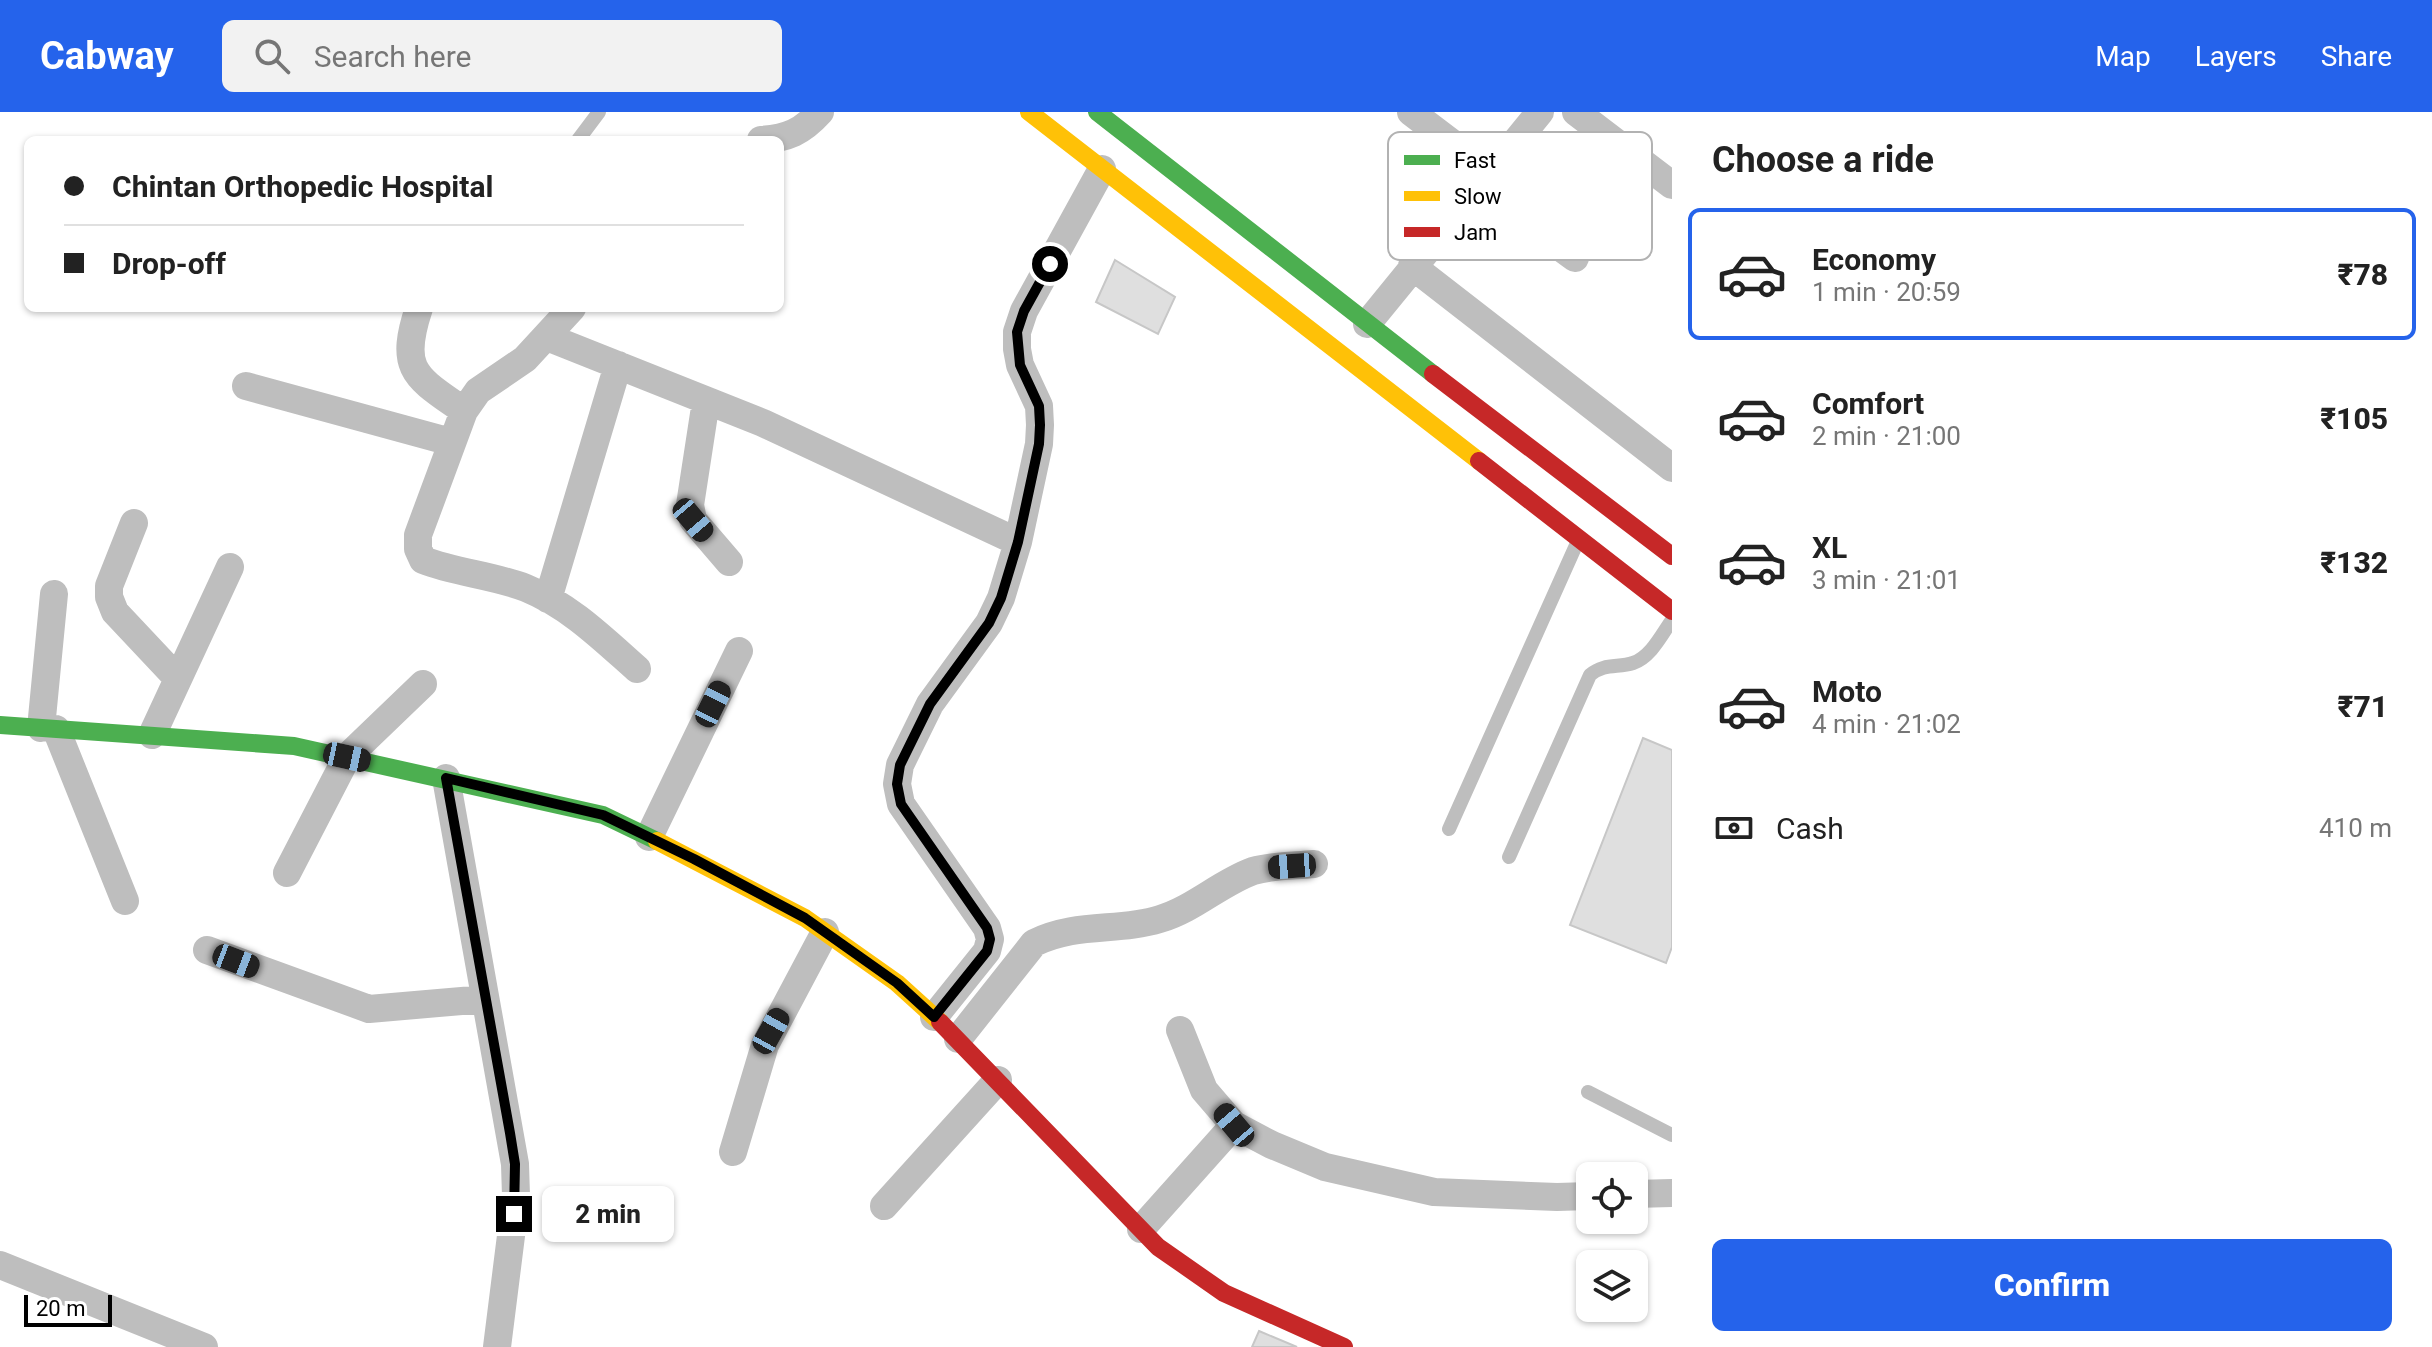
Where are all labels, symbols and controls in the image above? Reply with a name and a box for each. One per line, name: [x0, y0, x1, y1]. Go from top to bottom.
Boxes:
search box: [222, 20, 782, 92]
text: Cabway: [40, 34, 174, 78]
icon: search: [250, 34, 294, 78]
text: Search here: [314, 39, 472, 74]
text: Map: [2095, 40, 2151, 73]
text: Layers: [2195, 40, 2277, 73]
text: Share: [2321, 40, 2392, 73]
legend: [1388, 132, 1652, 260]
text: Choose a ride: [1712, 139, 1934, 181]
text: Fast: [1454, 148, 1496, 173]
text: Chintan Orthopedic Hospital: [112, 169, 493, 204]
text: Slow: [1454, 184, 1502, 209]
text: Jam: [1454, 220, 1497, 245]
icon: car: [1716, 238, 1788, 310]
text: Economy: [1812, 242, 1936, 277]
text: Drop-off: [112, 246, 226, 281]
route start: [1032, 246, 1068, 282]
text: ₹78: [2338, 257, 2388, 292]
text: 1 min · 20:59: [1812, 277, 1961, 307]
icon: car: [1716, 382, 1788, 454]
text: Comfort: [1812, 386, 1924, 421]
text: ₹105: [2320, 401, 2388, 436]
text: 2 min · 21:00: [1812, 421, 1961, 451]
car: [668, 494, 718, 546]
icon: car: [1716, 526, 1788, 598]
text: XL: [1812, 530, 1847, 565]
text: ₹132: [2320, 545, 2388, 580]
text: 3 min · 21:01: [1812, 565, 1961, 595]
icon: car: [1716, 670, 1788, 742]
text: Moto: [1812, 674, 1882, 709]
car: [692, 677, 734, 731]
text: ₹71: [2338, 689, 2388, 724]
text: 4 min · 21:02: [1812, 709, 1961, 739]
car: [321, 740, 373, 774]
icon: cash: [1712, 806, 1756, 850]
text: Cash: [1776, 811, 1844, 846]
text: 410 m: [2319, 813, 2392, 843]
car: [1267, 852, 1317, 880]
car: [209, 941, 263, 981]
car: [749, 1004, 793, 1058]
car: [1209, 1099, 1259, 1151]
map controls: [1576, 1162, 1648, 1322]
button: locate: [1576, 1162, 1648, 1234]
callout: 2 min: [542, 1186, 674, 1242]
route end: [496, 1196, 532, 1232]
text: 2 min: [575, 1199, 641, 1229]
button: Confirm: [1712, 1239, 2392, 1331]
button: layers: [1576, 1250, 1648, 1322]
scale bar: [24, 1291, 112, 1327]
text: 20 m: [36, 1296, 85, 1321]

